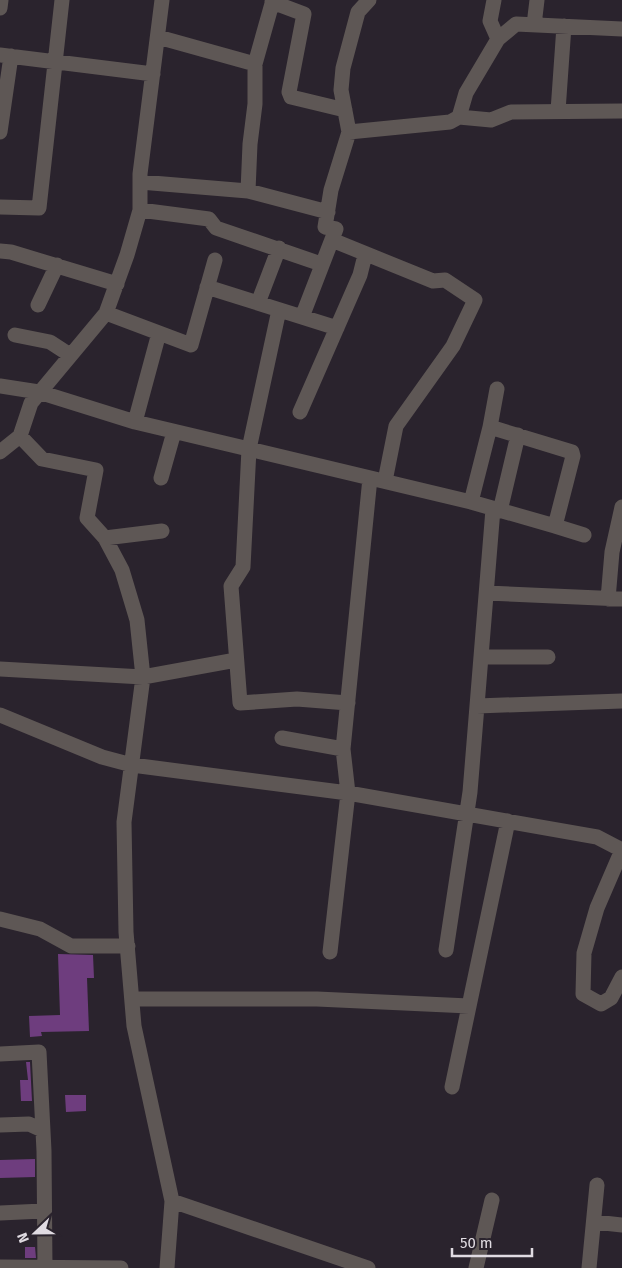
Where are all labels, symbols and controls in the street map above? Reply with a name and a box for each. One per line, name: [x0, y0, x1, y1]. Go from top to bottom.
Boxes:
north arrow: [10, 1208, 60, 1258]
scale bar: [452, 1226, 532, 1258]
text: N: [14, 1230, 33, 1245]
text: 50 m: [460, 1234, 493, 1252]

